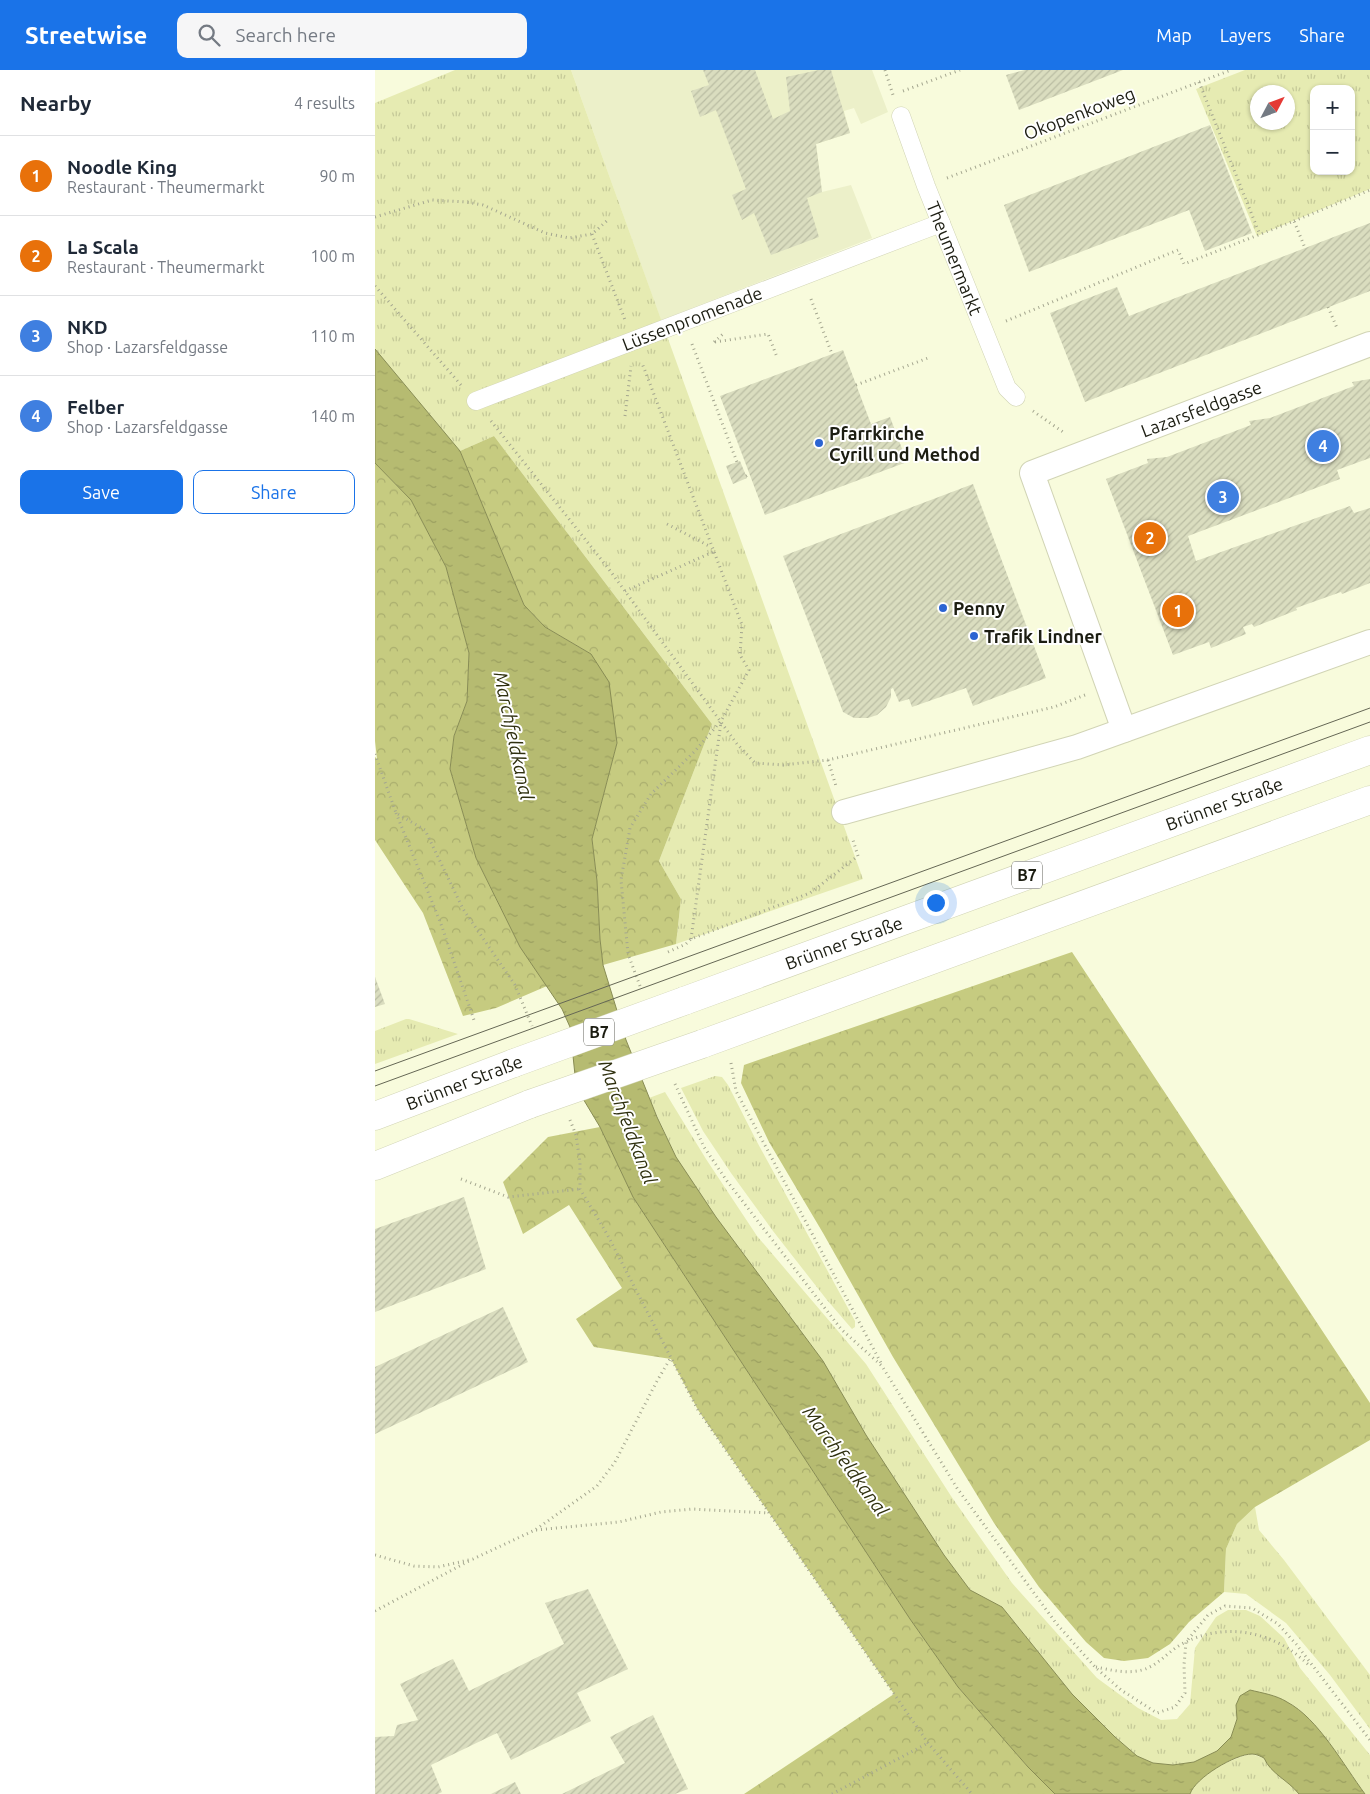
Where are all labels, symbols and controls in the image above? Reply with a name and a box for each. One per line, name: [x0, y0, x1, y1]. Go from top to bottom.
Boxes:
search box: [177, 13, 527, 58]
icon: search: [195, 21, 223, 49]
text: Streetwise: [25, 22, 147, 49]
text: Search here: [235, 24, 336, 46]
text: Map: [1156, 25, 1192, 45]
text: Layers: [1220, 25, 1271, 45]
text: Share: [1299, 25, 1345, 45]
street label: Okopenkoweg: [1021, 83, 1137, 143]
north arrow: [1250, 85, 1295, 130]
map controls: [1310, 85, 1355, 175]
button: +: [1310, 85, 1355, 130]
text: Nearby: [20, 91, 91, 115]
text: 4 results: [294, 94, 355, 112]
button: −: [1310, 130, 1355, 175]
text: Noodle King: [67, 156, 177, 178]
text: 1: [31, 167, 41, 185]
text: 90 m: [319, 167, 355, 185]
text: Restaurant · Theumermarkt: [67, 178, 264, 196]
street label: Theumermarkt: [923, 198, 987, 318]
text: La Scala: [67, 236, 139, 258]
text: 2: [31, 247, 41, 265]
text: 100 m: [310, 247, 355, 265]
text: Restaurant · Theumermarkt: [67, 258, 264, 276]
street label: Lüssenpromenade: [619, 282, 765, 354]
text: NKD: [67, 316, 108, 338]
text: 3: [31, 327, 41, 345]
text: 110 m: [310, 327, 355, 345]
text: Shop · Lazarsfeldgasse: [67, 338, 228, 356]
street label: Lazarsfeldgasse: [1138, 376, 1264, 441]
text: Felber: [67, 396, 124, 418]
text: 4: [31, 407, 41, 425]
text: 140 m: [310, 407, 355, 425]
text: Shop · Lazarsfeldgasse: [67, 418, 228, 436]
place label: Pfarrkirche Cyrill und Method: [829, 423, 980, 464]
pin: 4: [1307, 427, 1339, 465]
marker: Pfarrkirche Cyrill und Method: [813, 437, 825, 449]
button: Save: [20, 470, 183, 514]
button: Share: [193, 470, 355, 514]
pin: 3: [1207, 478, 1239, 516]
pin: 2: [1134, 519, 1166, 557]
pin: 1: [1162, 592, 1194, 630]
place label: Penny: [953, 598, 1005, 618]
marker: Penny: [937, 602, 949, 614]
place label: Trafik Lindner: [984, 626, 1103, 646]
marker: Trafik Lindner: [968, 630, 980, 642]
water label: Marchfeldkanal: [490, 670, 539, 803]
street label: Brünner Straße: [1163, 773, 1285, 834]
road number: B7: [1012, 862, 1042, 888]
your location: [923, 890, 949, 916]
street label: Brünner Straße: [782, 912, 905, 973]
road number: B7: [584, 1019, 614, 1046]
street label: Brünner Straße: [403, 1051, 525, 1113]
water label: Marchfeldkanal: [594, 1057, 662, 1188]
water label: Marchfeldkanal: [799, 1401, 894, 1521]

